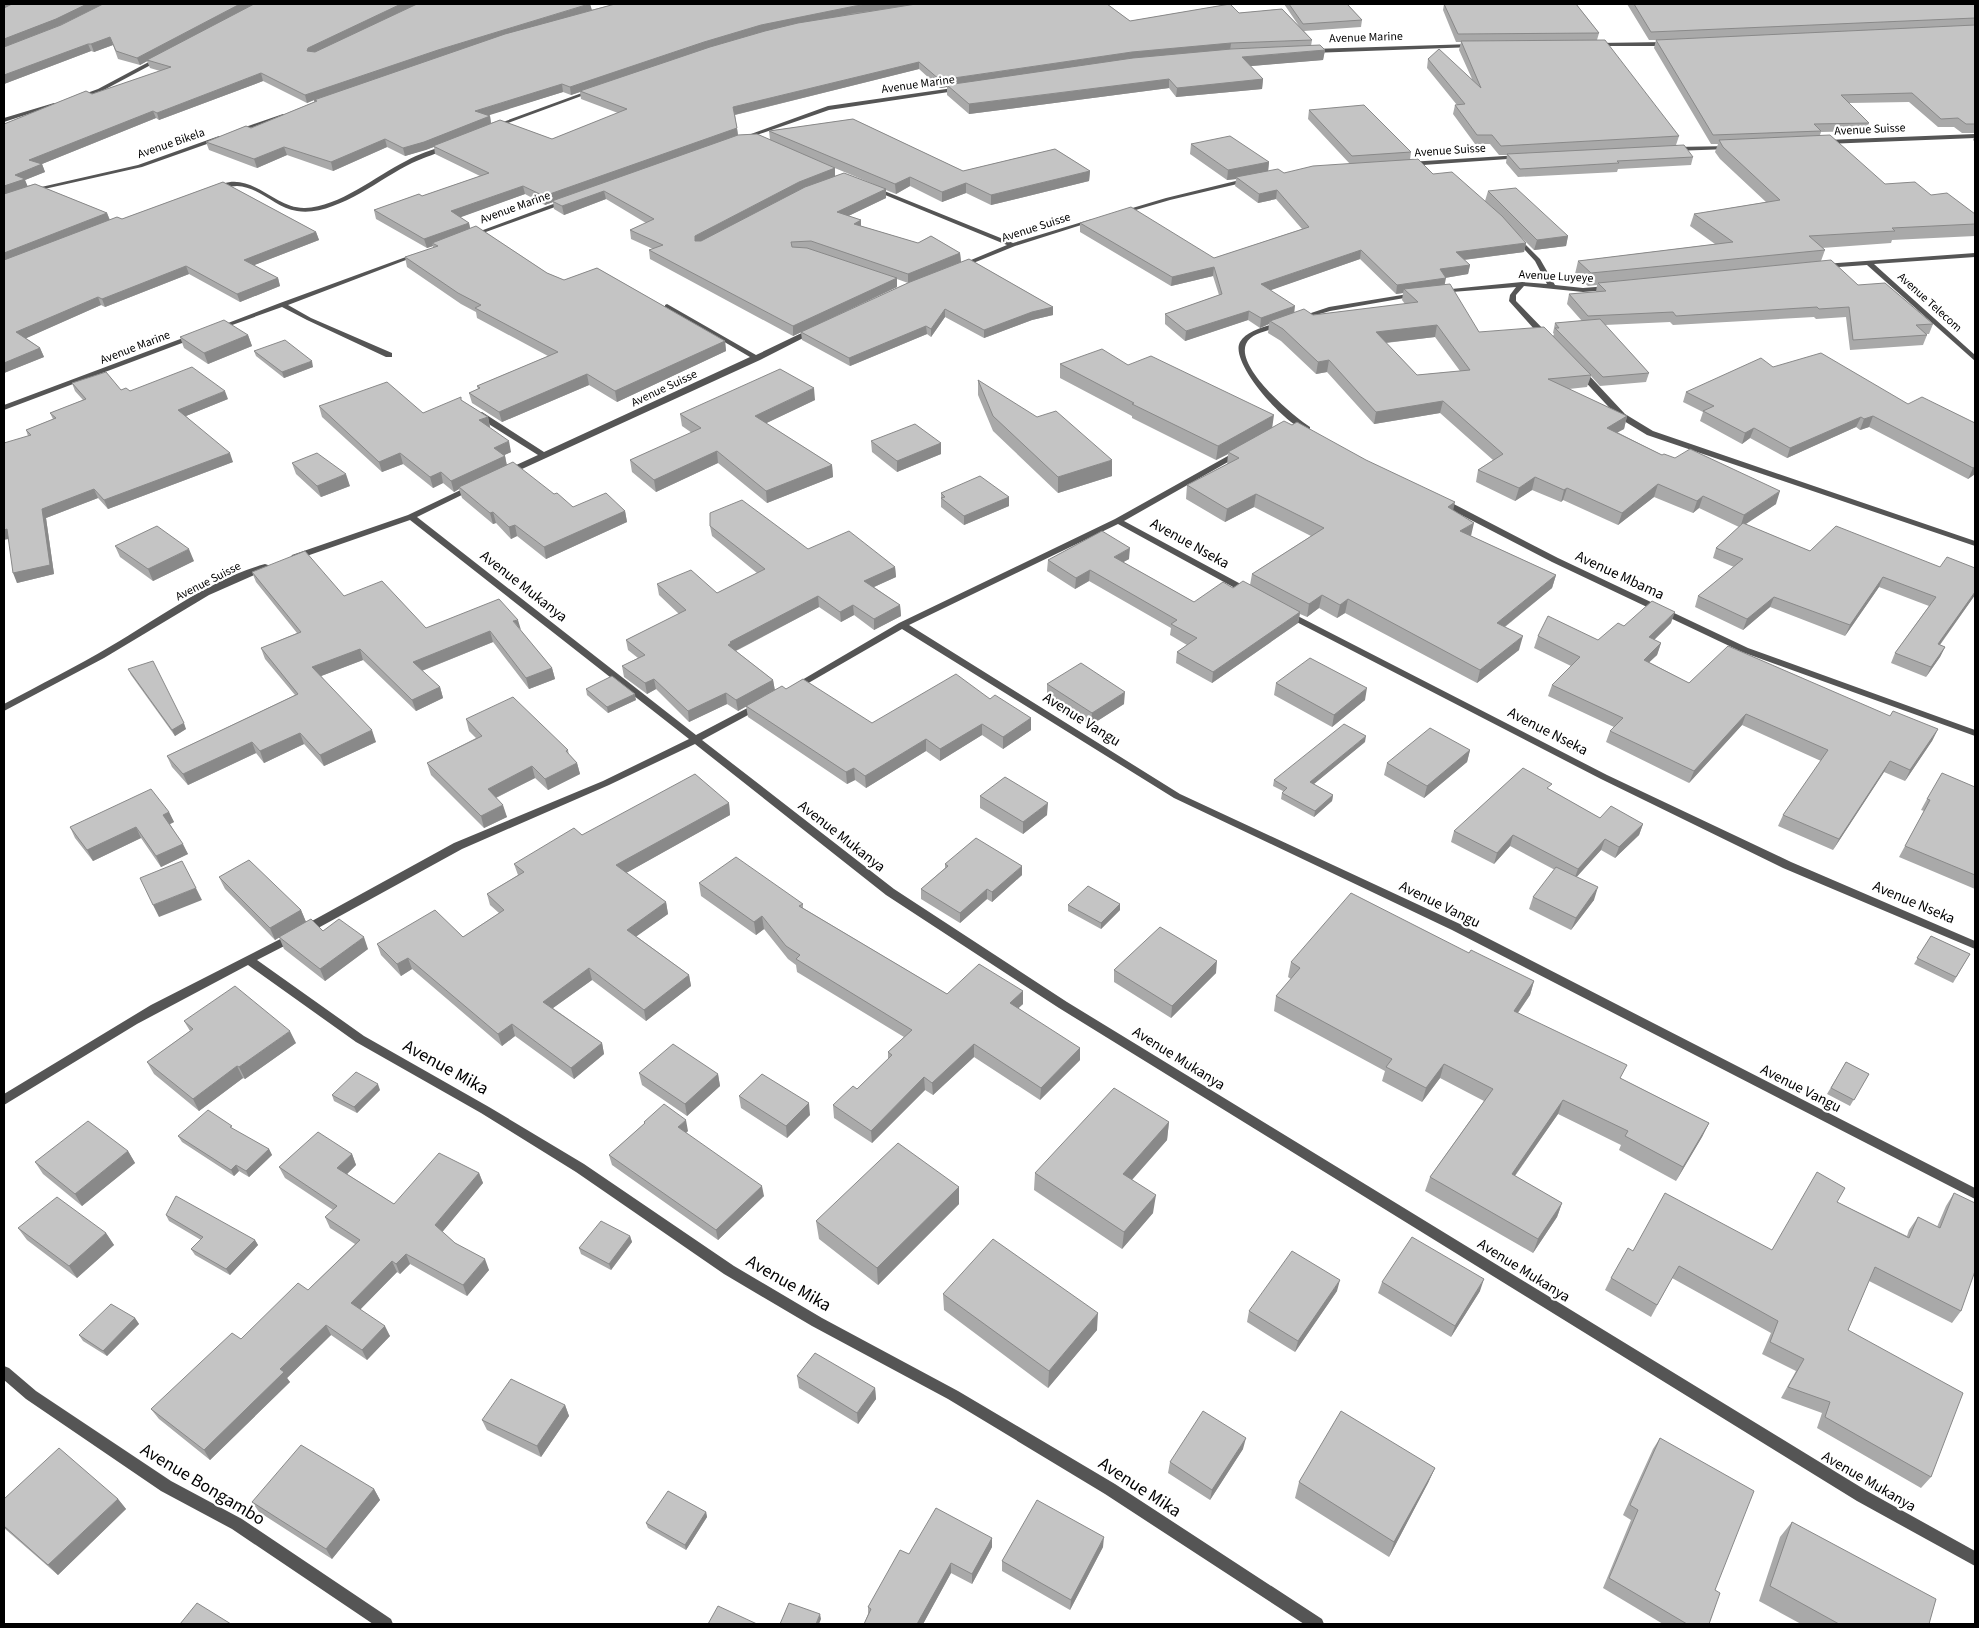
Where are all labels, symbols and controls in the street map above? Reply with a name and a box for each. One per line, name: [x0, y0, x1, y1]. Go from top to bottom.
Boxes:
street label: Avenue Marine: [1329, 28, 1403, 47]
street label: Avenue Marine: [880, 71, 956, 98]
street label: Avenue Suisse: [1834, 119, 1906, 140]
street label: Avenue Bikela: [135, 124, 207, 163]
street label: Avenue Suisse: [1414, 140, 1486, 161]
street label: Avenue Marine: [478, 187, 553, 228]
street label: Avenue Suisse: [1000, 208, 1073, 247]
street label: Avenue Luyeye: [1518, 266, 1594, 287]
street label: Avenue Telecom: [1894, 269, 1966, 336]
street label: Avenue Marine: [98, 326, 173, 369]
street label: Avenue Suisse: [628, 366, 700, 411]
street label: Avenue Nseka: [1146, 513, 1233, 574]
street label: Avenue Mukanya: [476, 546, 572, 627]
street label: Avenue Mbama: [1572, 546, 1668, 605]
street label: Avenue Suisse: [173, 558, 244, 605]
street label: Avenue Vangu: [1039, 687, 1125, 752]
street label: Avenue Nseka: [1504, 702, 1592, 761]
street label: Avenue Mukanya: [794, 796, 890, 877]
street label: Avenue Vangu: [1396, 876, 1484, 933]
street label: Avenue Nseka: [1869, 876, 1958, 929]
street label: Avenue Mukanya: [1128, 1022, 1229, 1095]
street label: Avenue Mika: [398, 1034, 493, 1101]
street label: Avenue Vangu: [1757, 1059, 1845, 1118]
street label: Avenue Mukanya: [1473, 1234, 1574, 1307]
street label: Avenue Mika: [742, 1249, 836, 1318]
street label: Avenue Bongambo: [136, 1437, 270, 1532]
street label: Avenue Mukanya: [1818, 1446, 1920, 1517]
street label: Avenue Mika: [1093, 1451, 1186, 1524]

